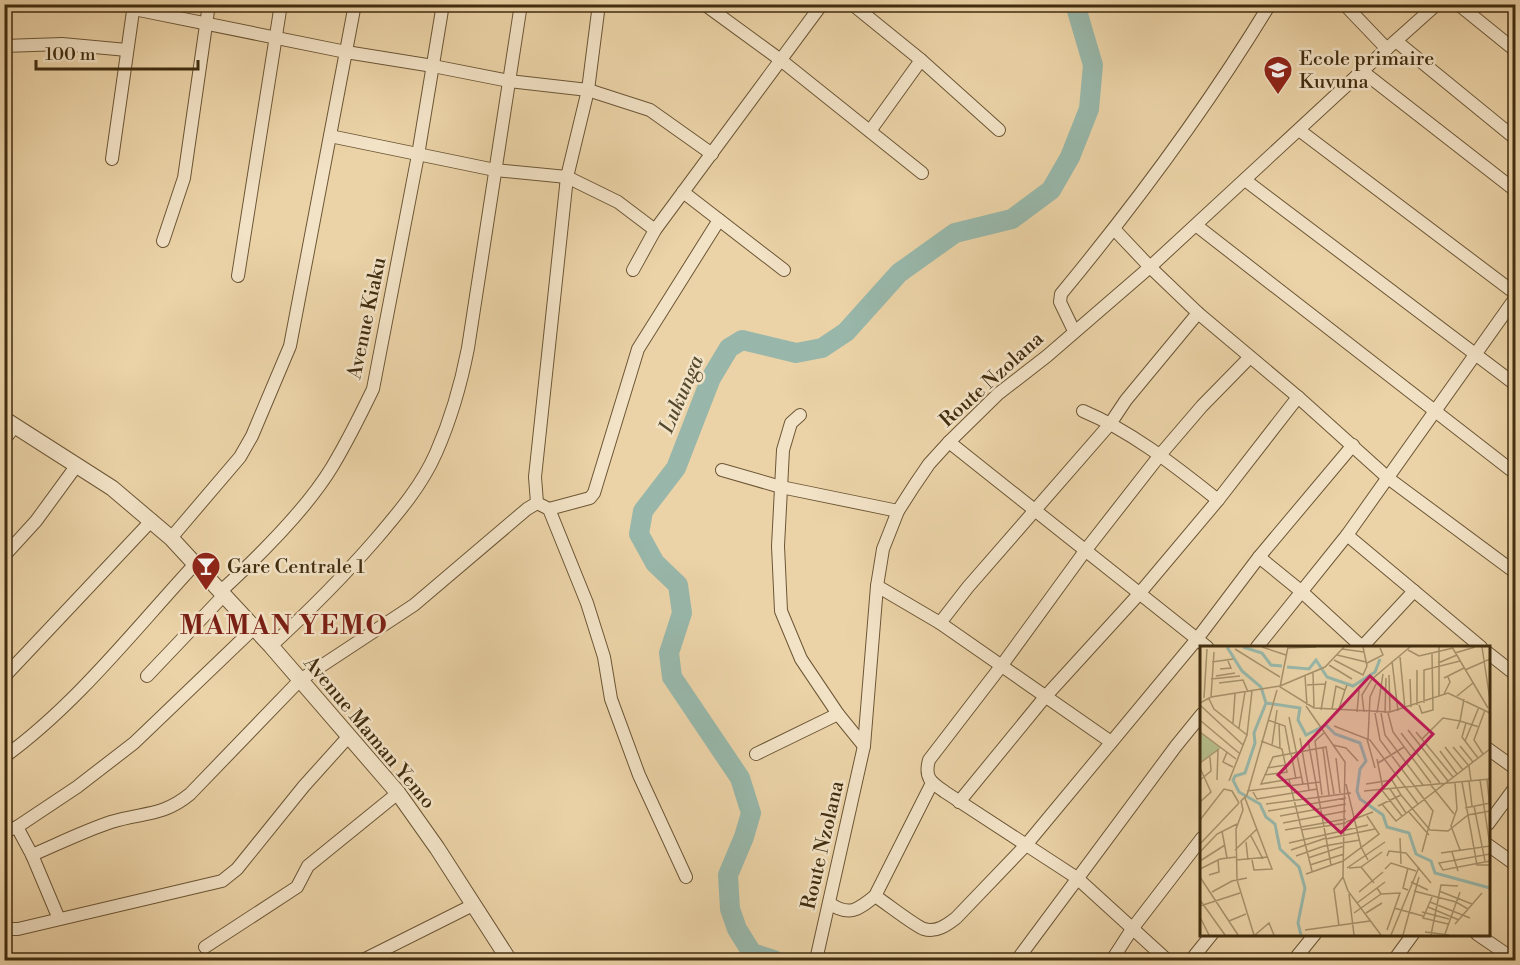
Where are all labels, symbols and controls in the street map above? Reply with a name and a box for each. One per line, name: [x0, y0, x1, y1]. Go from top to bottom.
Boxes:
scale bar: [36, 33, 198, 71]
text: 100 m: [45, 43, 96, 66]
place label: Ecole primaire Kuvuna: [1299, 47, 1434, 95]
school or university icon: Ecole primaire Kuvuna: [1262, 54, 1294, 96]
street label: Avenue Kiaku: [342, 255, 393, 382]
street label: Route Nzolana: [935, 326, 1050, 433]
water label: Lukunga: [654, 352, 710, 438]
bar icon: Gare Centrale 1: [190, 550, 222, 592]
place label: Gare Centrale 1: [227, 555, 365, 580]
district label: MAMAN YEMO: [180, 610, 388, 642]
inset map: [1200, 646, 1490, 935]
street label: Avenue Maman Yemo: [297, 651, 440, 815]
street label: Route Nzolana: [797, 778, 851, 912]

